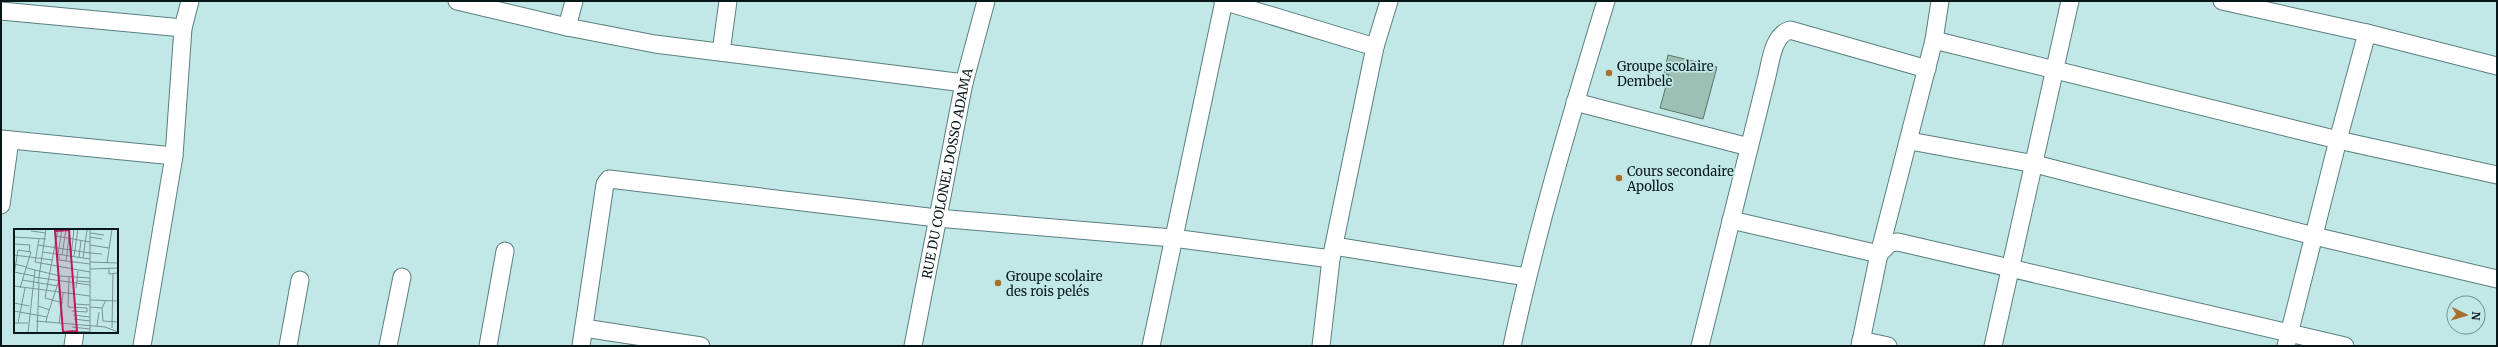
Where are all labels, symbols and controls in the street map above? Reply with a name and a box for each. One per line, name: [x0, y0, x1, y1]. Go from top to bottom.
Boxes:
place label: Groupe scolaire Dembele: [1617, 58, 1714, 90]
street label: RUE DU COLONEL DOSSO ADAMA: [918, 65, 976, 280]
marker: Groupe scolaire Dembele: [1604, 68, 1614, 78]
place label: Cours secondaire Apollos: [1626, 163, 1734, 195]
marker: Cours secondaire Apollos: [1614, 173, 1624, 183]
inset map: [14, 229, 118, 333]
place label: Groupe scolaire des rois pelés: [1006, 268, 1103, 300]
marker: Groupe scolaire des rois pelés: [993, 278, 1003, 288]
north arrow: [2446, 295, 2486, 335]
text: N: [2469, 311, 2483, 321]

